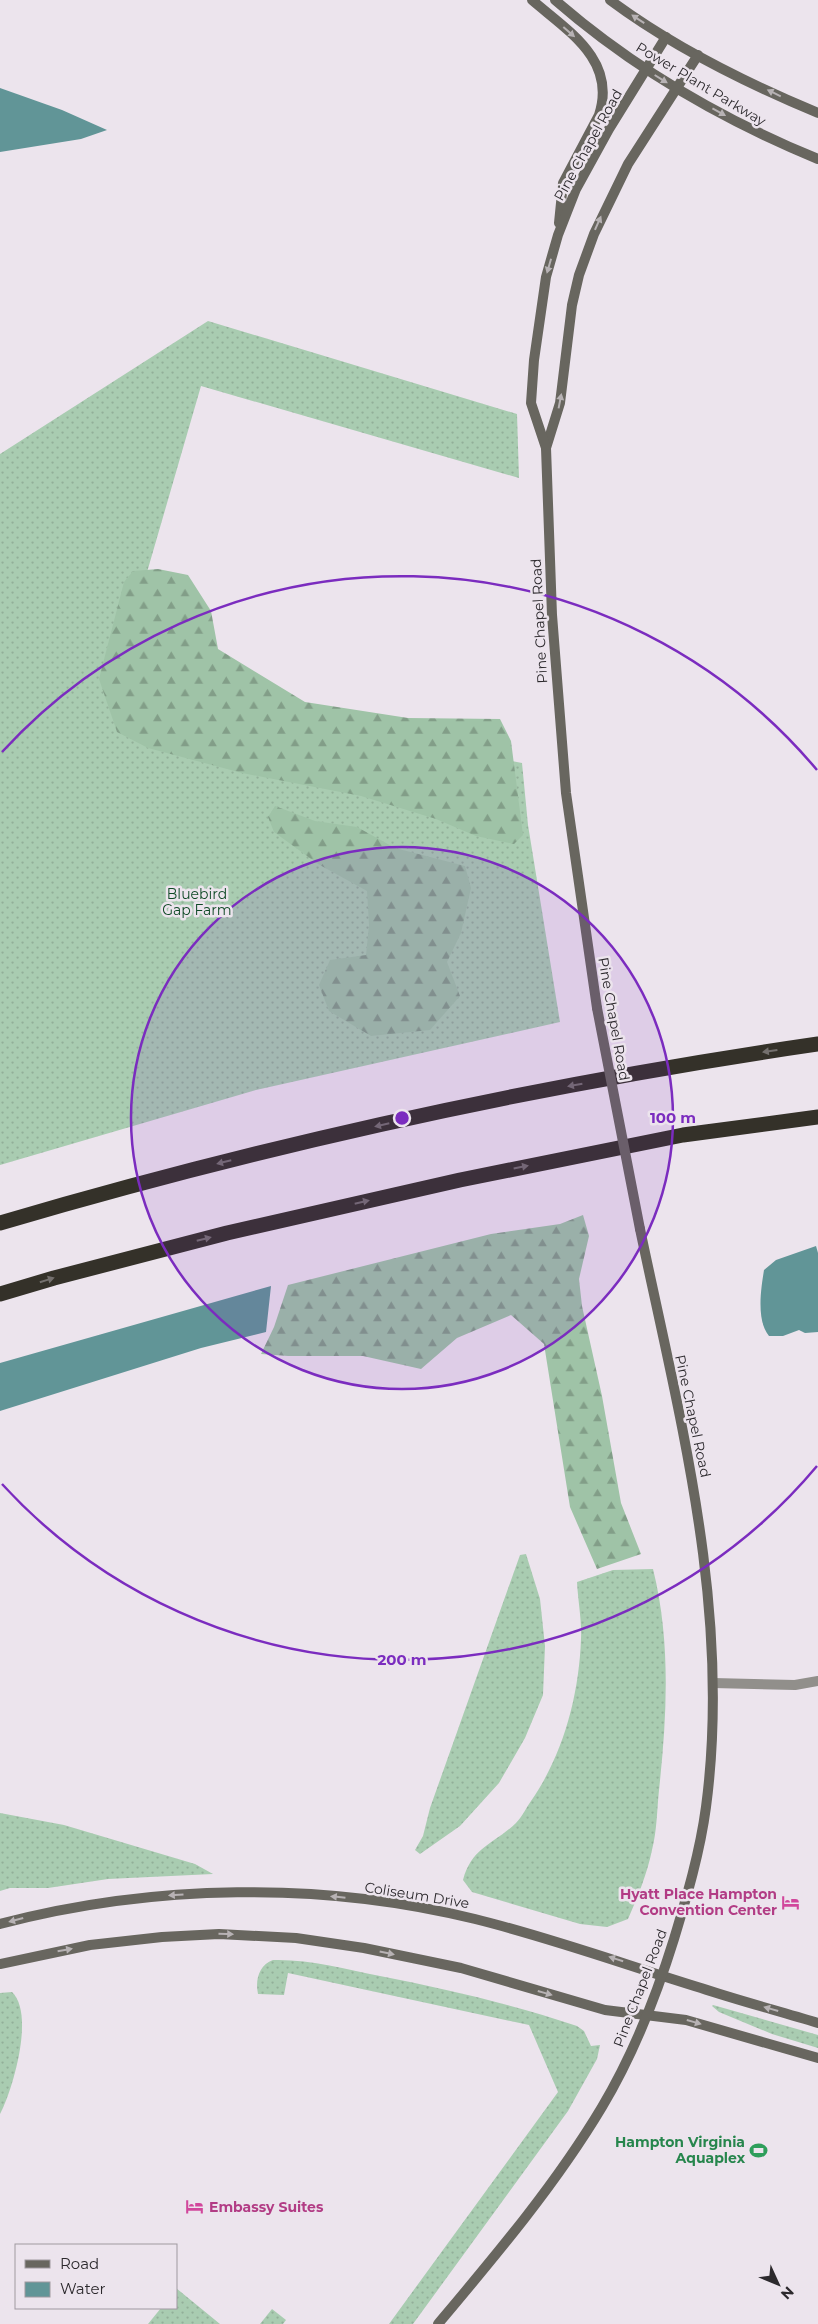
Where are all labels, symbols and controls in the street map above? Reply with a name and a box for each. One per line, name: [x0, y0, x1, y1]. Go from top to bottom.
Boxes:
one-way arrow: [632, 14, 645, 24]
one-way arrow: [563, 26, 575, 37]
street label: Power Plant Parkway: [633, 38, 770, 130]
one-way arrow: [655, 74, 668, 83]
street label: Pine Chapel Road: [550, 86, 626, 204]
one-way arrow: [766, 89, 781, 97]
one-way arrow: [712, 108, 725, 117]
one-way arrow: [595, 216, 603, 230]
one-way arrow: [544, 259, 552, 274]
one-way arrow: [556, 393, 564, 409]
street label: Pine Chapel Road: [527, 558, 551, 684]
park label: Bluebird Gap Farm: [162, 885, 232, 919]
street label: Pine Chapel Road: [594, 956, 634, 1082]
one-way arrow: [761, 1047, 777, 1055]
one-way arrow: [567, 1081, 583, 1089]
text: 100 m: [650, 1108, 696, 1127]
centre of rings: [393, 1109, 411, 1127]
one-way arrow: [373, 1121, 389, 1129]
one-way arrow: [216, 1159, 231, 1167]
one-way arrow: [513, 1163, 529, 1171]
one-way arrow: [355, 1198, 370, 1206]
one-way arrow: [196, 1235, 211, 1243]
one-way arrow: [39, 1276, 54, 1283]
street label: Pine Chapel Road: [671, 1353, 715, 1479]
text: 200 m: [377, 1650, 427, 1669]
street label: Coliseum Drive: [363, 1878, 471, 1912]
place label: Hyatt Place Hampton Convention Center: [620, 1885, 777, 1919]
one-way arrow: [168, 1891, 184, 1899]
hotel icon: Hyatt Place Hampton Convention Center: [781, 1892, 801, 1912]
one-way arrow: [330, 1893, 346, 1901]
one-way arrow: [8, 1916, 23, 1924]
street label: Pine Chapel Road: [609, 1926, 671, 2050]
one-way arrow: [218, 1930, 234, 1938]
one-way arrow: [57, 1945, 73, 1953]
one-way arrow: [380, 1949, 395, 1957]
one-way arrow: [608, 1955, 623, 1963]
one-way arrow: [537, 1989, 552, 1997]
one-way arrow: [764, 2005, 779, 2013]
one-way arrow: [687, 2018, 702, 2026]
place label: Hampton Virginia Aquaplex: [615, 2133, 746, 2167]
sports icon: Hampton Virginia Aquaplex: [749, 2140, 769, 2160]
hotel icon: Embassy Suites: [185, 2197, 205, 2217]
place label: Embassy Suites: [209, 2198, 324, 2216]
legend: [15, 2244, 178, 2309]
text: Road: [60, 2254, 99, 2273]
north arrow: [753, 2259, 803, 2309]
text: Water: [60, 2279, 106, 2298]
text: N: [777, 2283, 798, 2303]

